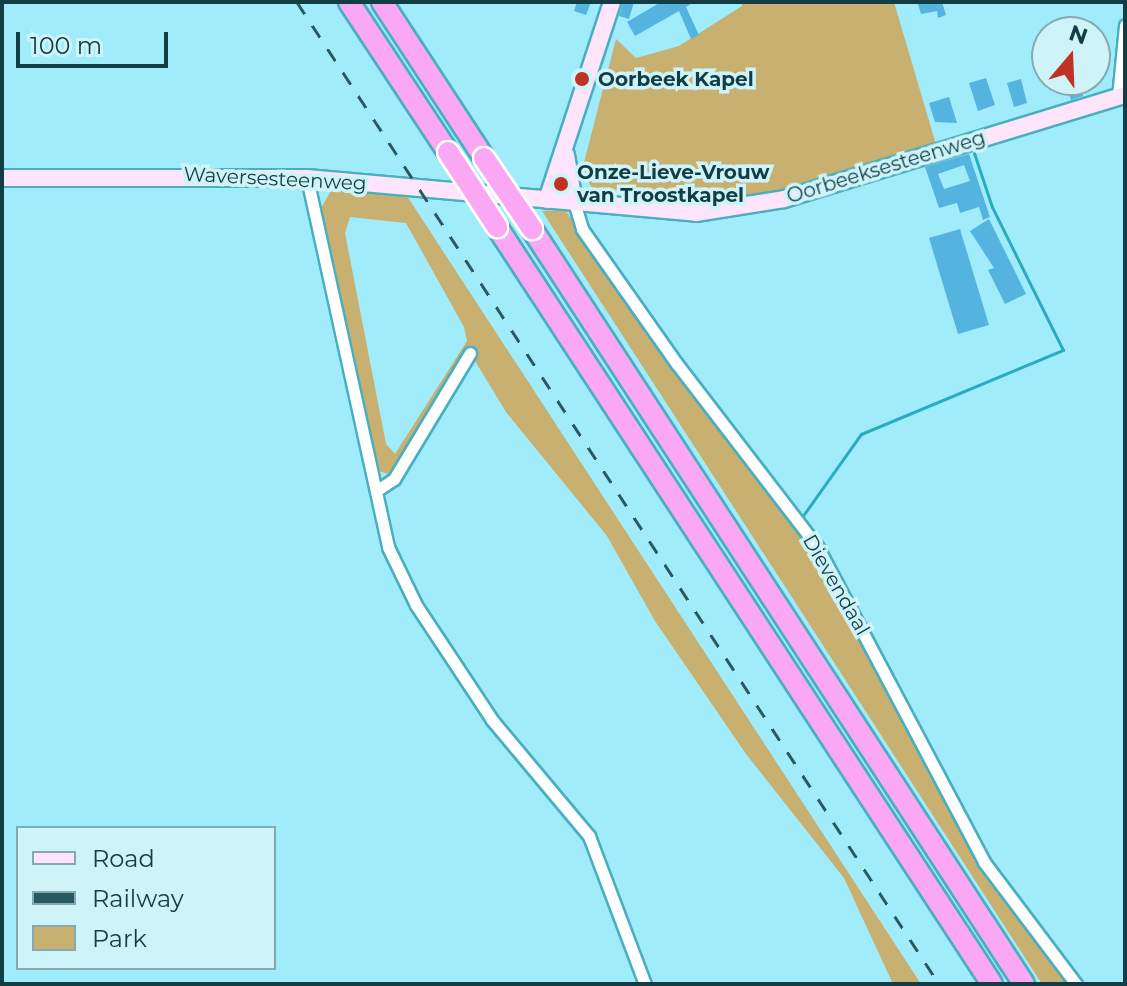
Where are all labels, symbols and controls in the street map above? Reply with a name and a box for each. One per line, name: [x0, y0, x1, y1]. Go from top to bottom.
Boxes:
scale bar: [20, 16, 172, 66]
north arrow: [1031, 16, 1111, 96]
text: N: [1066, 19, 1091, 50]
text: 100 m: [30, 31, 102, 60]
place label: Oorbeek Kapel: [598, 67, 754, 91]
marker: Oorbeek Kapel: [573, 70, 591, 88]
street label: Oorbeeksesteenweg: [784, 125, 988, 209]
place label: Onze-Lieve-Vrouw van Troostkapel: [577, 160, 769, 207]
street label: Waversesteenweg: [183, 162, 367, 196]
marker: Onze-Lieve-Vrouw van Troostkapel: [552, 175, 570, 193]
street label: Dievendaal: [797, 530, 875, 640]
legend: [16, 826, 276, 970]
text: Road: [92, 844, 155, 873]
text: Railway: [92, 884, 184, 913]
text: Park: [92, 924, 147, 953]

